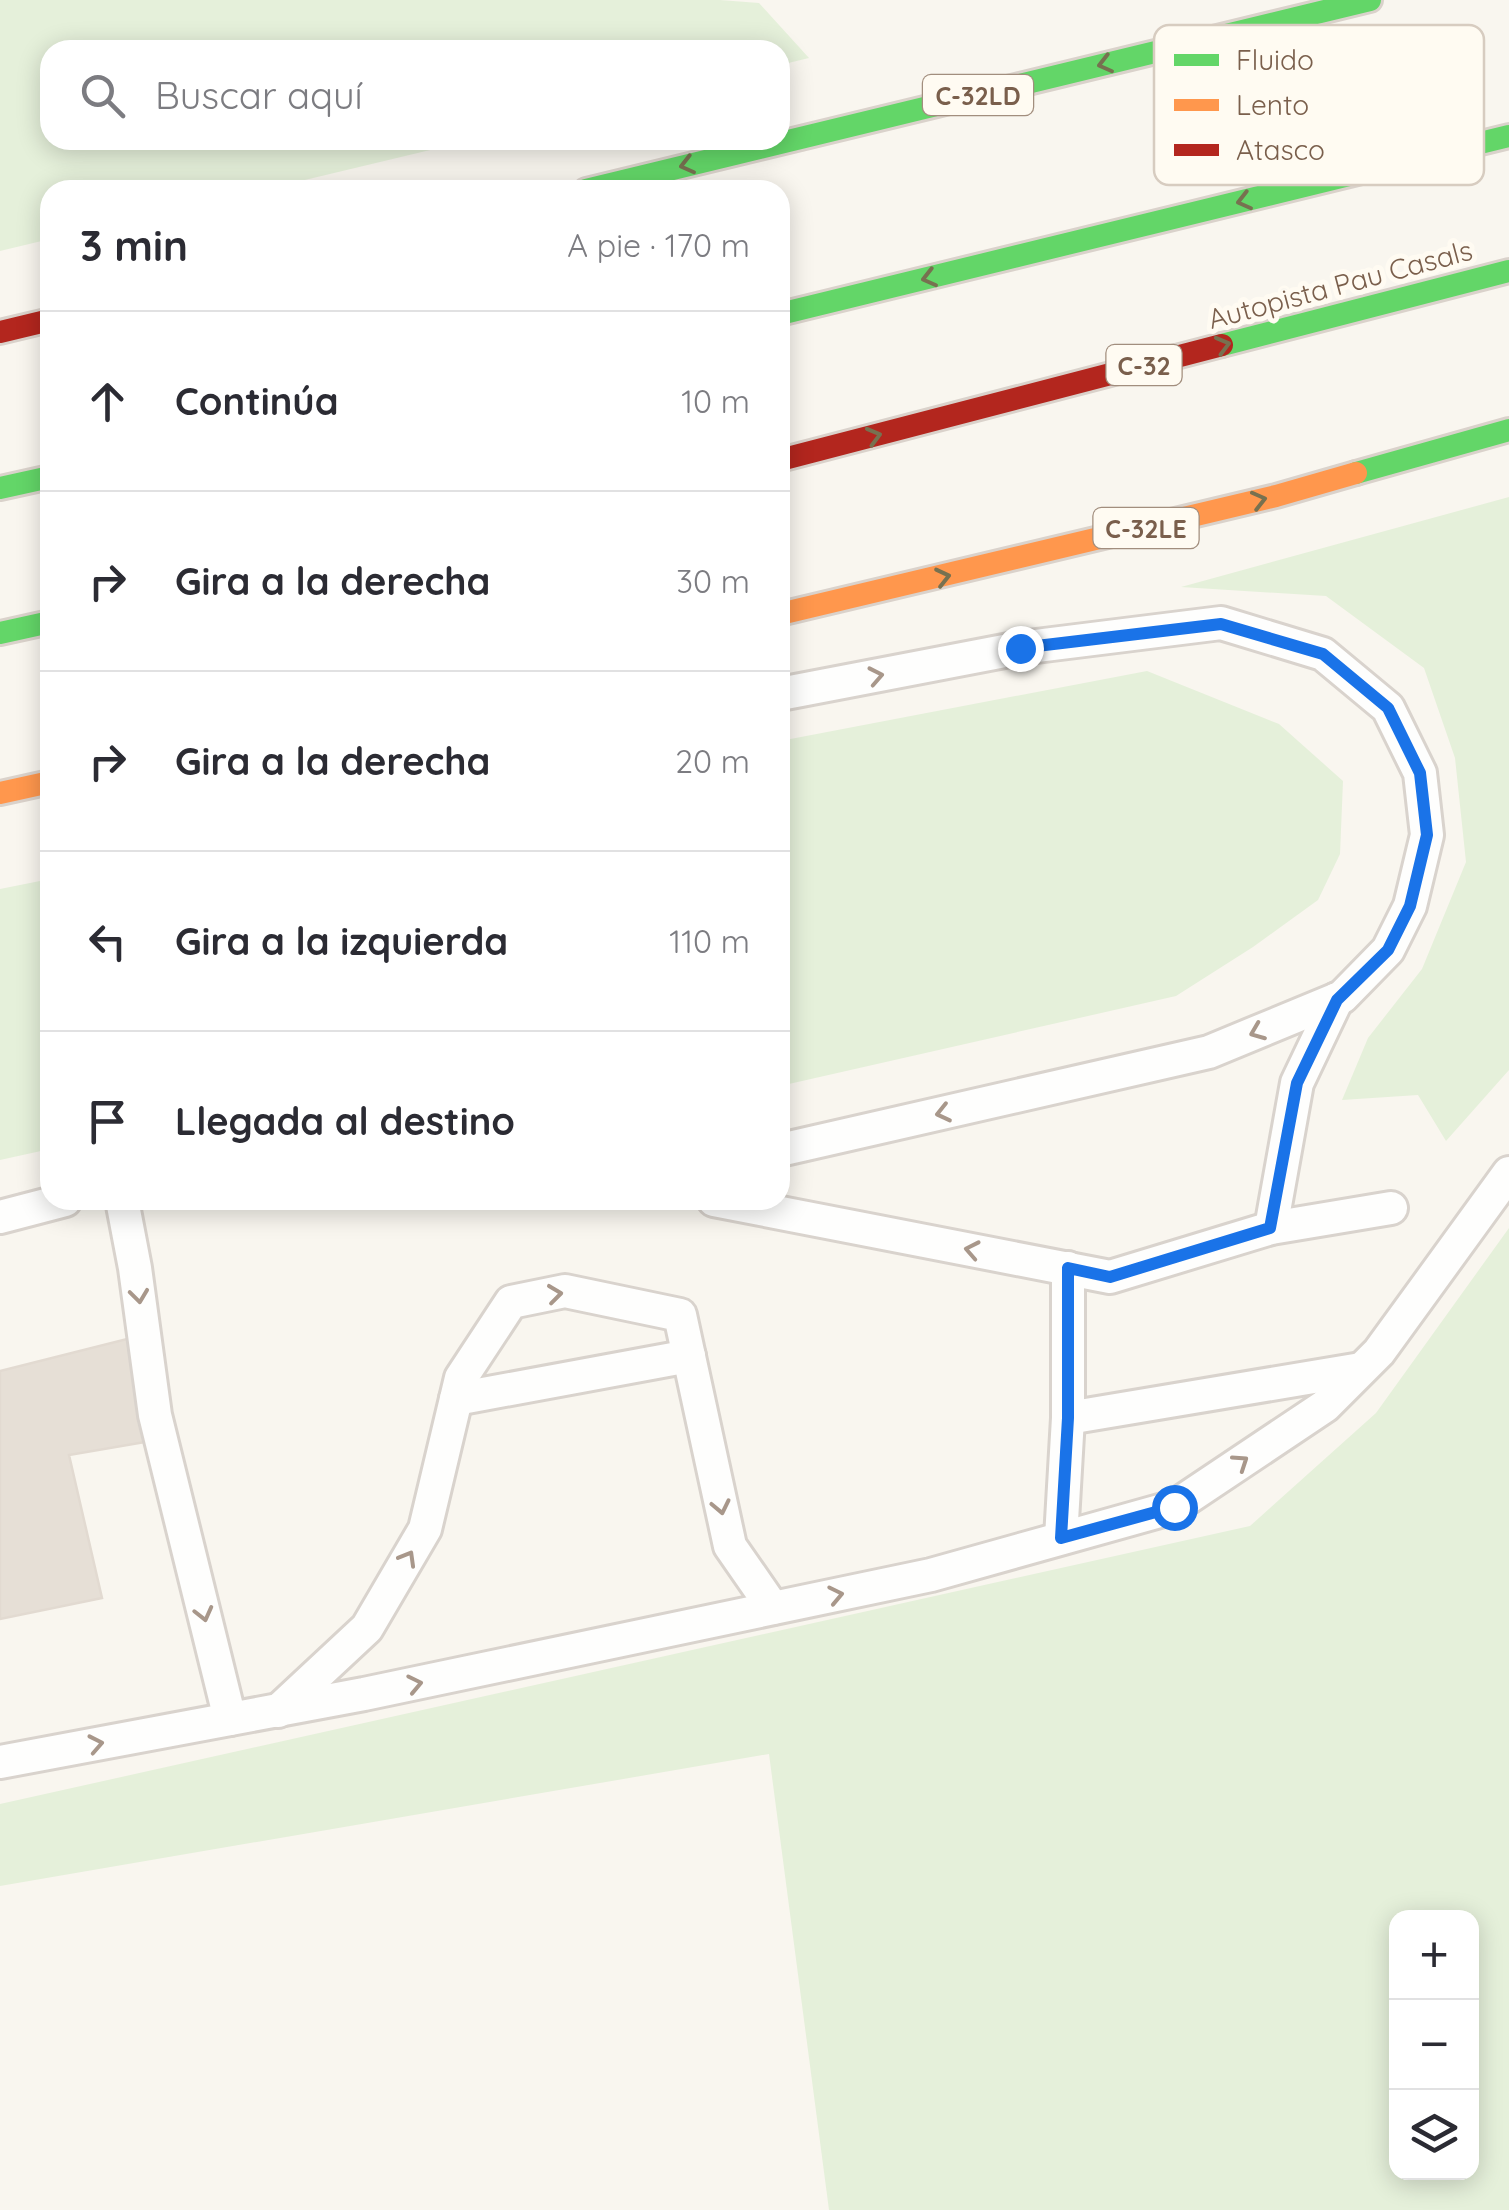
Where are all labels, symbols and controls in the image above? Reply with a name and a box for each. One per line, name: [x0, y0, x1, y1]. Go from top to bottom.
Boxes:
legend: [1154, 25, 1484, 185]
search box: [40, 40, 790, 150]
text: Fluido: [1236, 42, 1314, 77]
one-way arrow: [1097, 52, 1114, 73]
icon: search: [75, 68, 130, 123]
text: Buscar aquí: [155, 71, 363, 119]
road number: C-32LD: [923, 75, 1033, 115]
text: Lento: [1236, 87, 1309, 122]
text: Atasco: [1236, 132, 1325, 167]
one-way arrow: [679, 154, 696, 175]
one-way arrow: [1236, 189, 1253, 210]
text: 3 min: [80, 219, 188, 272]
text: A pie · 170 m: [567, 225, 750, 265]
street label: Autopista Pau Casals: [1204, 232, 1476, 336]
one-way arrow: [921, 266, 938, 287]
one-way arrow: [1214, 336, 1231, 357]
road number: C-32: [1106, 345, 1182, 385]
icon: ahead: [80, 374, 135, 429]
text: Continúa: [175, 377, 339, 425]
text: 10 m: [681, 381, 750, 421]
one-way arrow: [865, 426, 882, 447]
one-way arrow: [1250, 491, 1267, 512]
road number: C-32LE: [1094, 508, 1198, 548]
icon: right: [80, 554, 135, 609]
text: Gira a la derecha: [175, 557, 490, 605]
text: 30 m: [676, 561, 750, 601]
one-way arrow: [934, 568, 951, 589]
route end: [998, 626, 1044, 672]
one-way arrow: [868, 666, 884, 687]
icon: right: [80, 734, 135, 789]
text: Gira a la derecha: [175, 737, 490, 785]
text: 20 m: [675, 741, 750, 781]
icon: left: [80, 914, 135, 969]
text: Gira a la izquierda: [175, 917, 508, 965]
text: 110 m: [669, 921, 750, 961]
one-way arrow: [1249, 1020, 1267, 1040]
icon: arrive: [80, 1094, 135, 1149]
text: Llegada al destino: [175, 1097, 515, 1145]
one-way arrow: [935, 1101, 952, 1122]
one-way arrow: [964, 1241, 981, 1262]
one-way arrow: [546, 1285, 563, 1306]
one-way arrow: [128, 1288, 149, 1304]
one-way arrow: [1230, 1456, 1248, 1475]
route start: [1152, 1485, 1198, 1531]
one-way arrow: [710, 1498, 731, 1515]
one-way arrow: [395, 1551, 415, 1569]
one-way arrow: [827, 1586, 844, 1607]
one-way arrow: [192, 1605, 213, 1622]
one-way arrow: [406, 1674, 423, 1695]
one-way arrow: [87, 1735, 104, 1756]
map controls: [1389, 1910, 1479, 2180]
button: +: [1389, 1910, 1479, 2000]
button: −: [1389, 2000, 1479, 2090]
button: layers: [1389, 2090, 1479, 2180]

